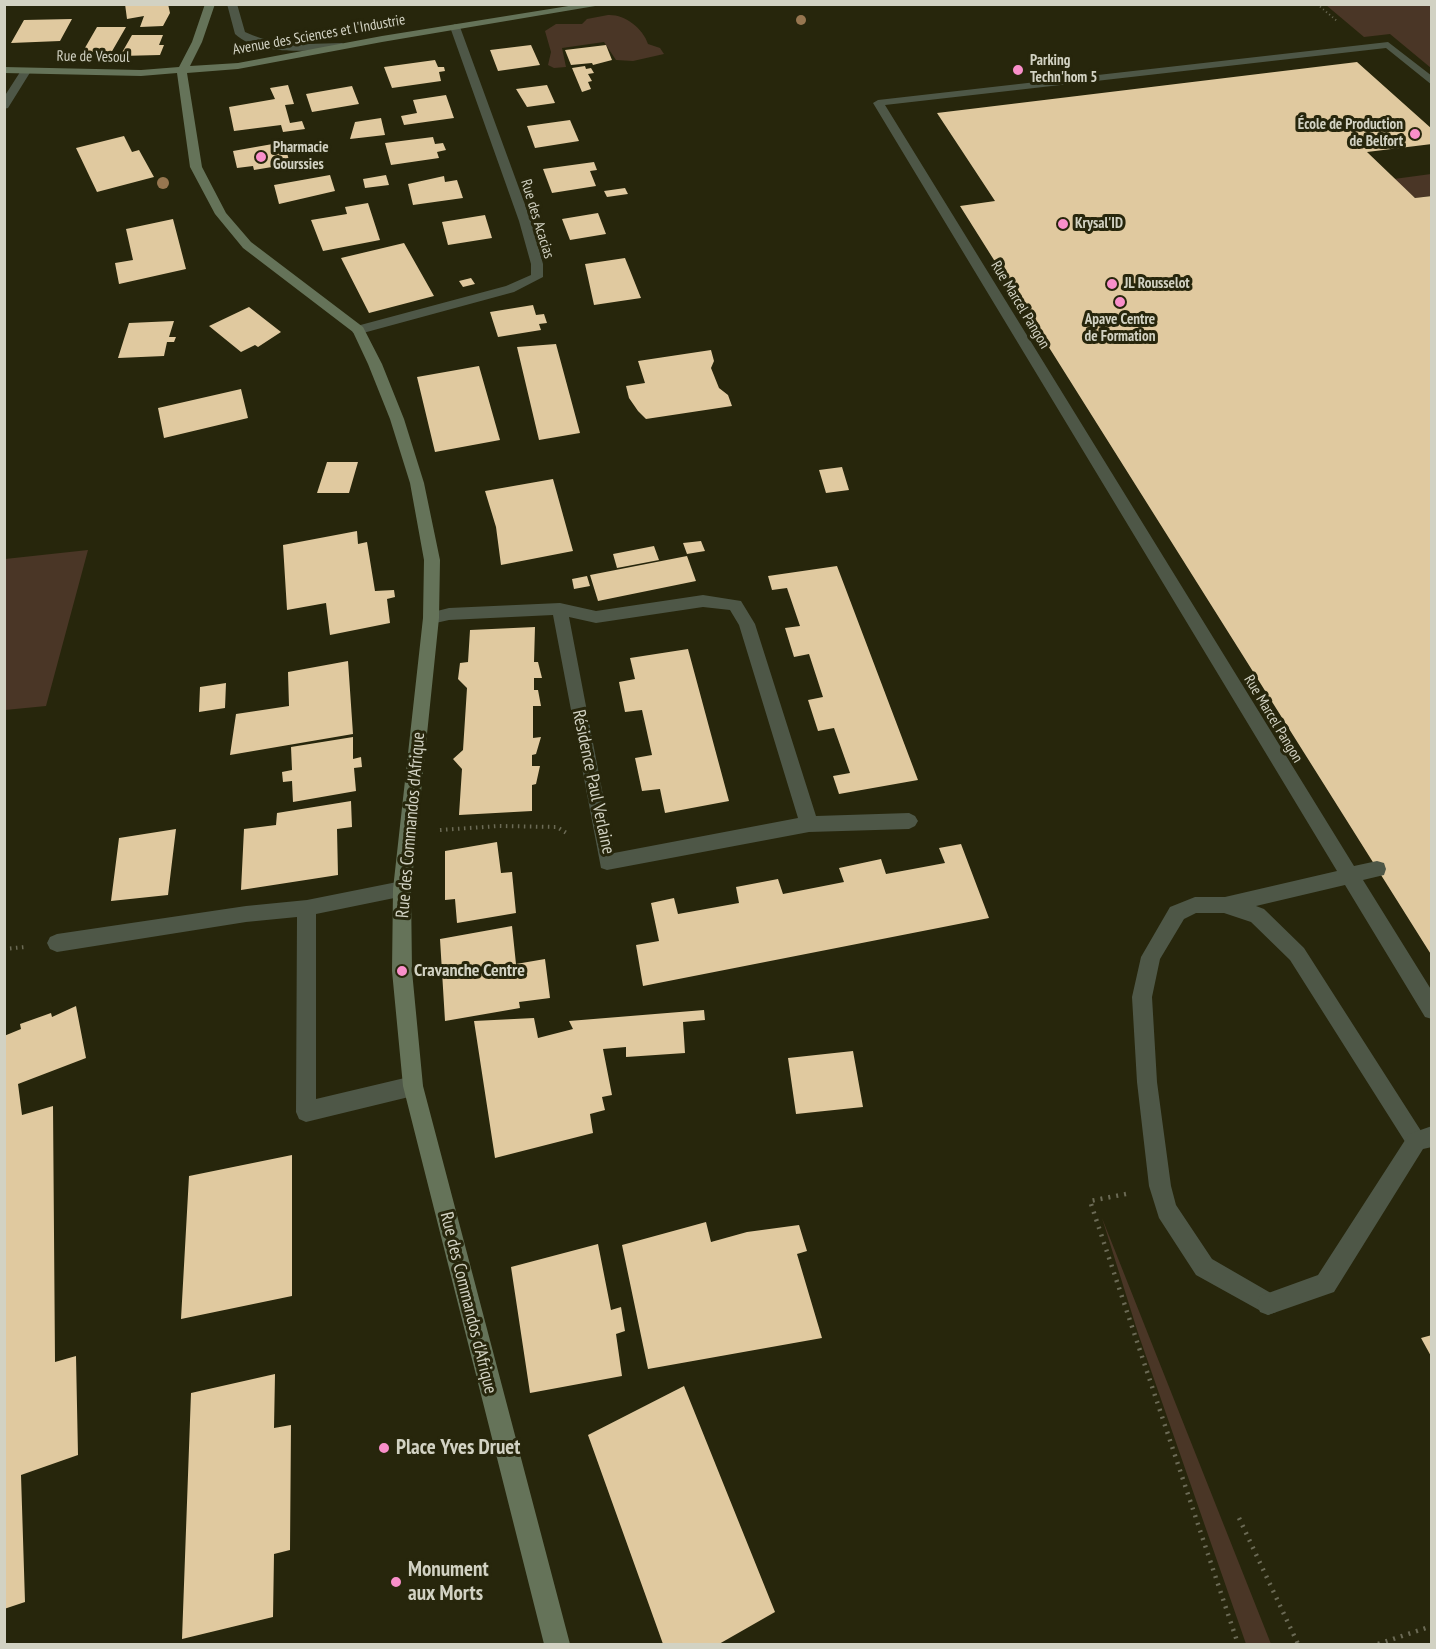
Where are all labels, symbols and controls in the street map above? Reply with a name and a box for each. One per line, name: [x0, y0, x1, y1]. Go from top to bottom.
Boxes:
street label: Avenue des Sciences et l'Industrie: [231, 11, 407, 59]
street label: Rue de Vesoul: [56, 47, 130, 67]
place label: Parking Techn'hom 5: [1030, 52, 1098, 87]
marker: Parking Techn'hom 5: [1011, 63, 1025, 77]
place label: École de Production de Belfort: [1298, 116, 1403, 151]
marker: École de Production de Belfort: [1408, 127, 1422, 141]
place label: Pharmacie Gourssies: [273, 139, 329, 174]
marker: Pharmacie Gourssies: [254, 150, 268, 164]
street label: Rue des Acacias: [516, 177, 558, 261]
place label: Krysal'ID: [1075, 215, 1123, 233]
marker: Krysal'ID: [1056, 217, 1070, 231]
street label: Rue Marcel Pangon: [987, 258, 1053, 352]
place label: JL Rousselot: [1124, 275, 1190, 293]
marker: JL Rousselot: [1105, 277, 1119, 291]
marker: Apave Centre de Formation: [1113, 295, 1127, 309]
place label: Apave Centre de Formation: [1085, 311, 1155, 346]
street label: Rue Marcel Pangon: [1240, 672, 1306, 766]
street label: Résidence Paul Verlaine: [567, 708, 619, 856]
street label: Rue des Commandos d'Afrique: [392, 731, 430, 919]
place label: Cravanche Centre: [414, 960, 525, 982]
marker: Cravanche Centre: [395, 964, 409, 978]
street label: Rue des Commandos d'Afrique: [435, 1210, 501, 1396]
place label: Place Yves Druet: [396, 1435, 520, 1461]
marker: Place Yves Druet: [377, 1441, 391, 1455]
place label: Monument aux Morts: [408, 1557, 489, 1607]
marker: Monument aux Morts: [389, 1575, 403, 1589]

